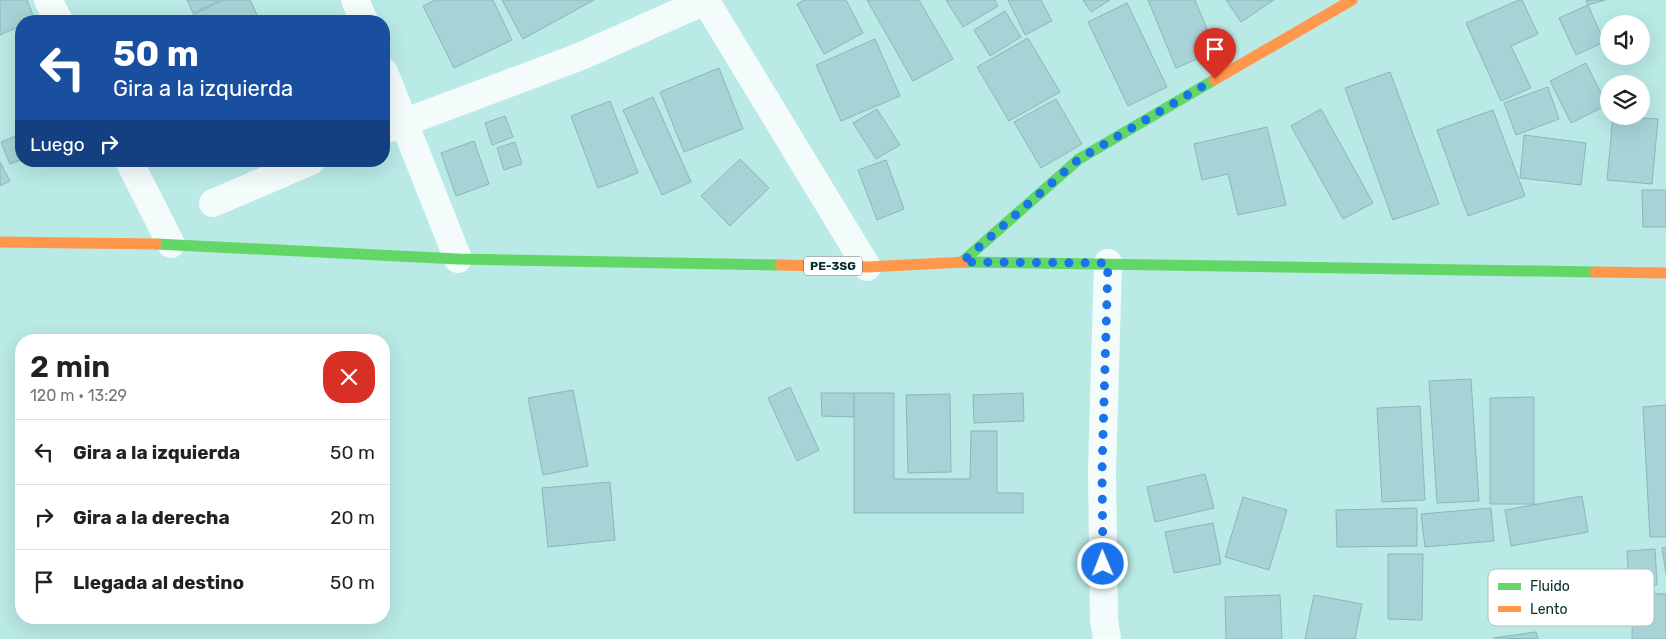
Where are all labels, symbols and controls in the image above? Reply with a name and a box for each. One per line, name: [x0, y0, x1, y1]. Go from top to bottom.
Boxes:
map controls: [1600, 15, 1650, 125]
button: sound: [1600, 15, 1650, 65]
pin: [1194, 28, 1236, 79]
text: 50 m: [113, 33, 199, 75]
icon: left: [30, 35, 95, 100]
icon: arrive: [1201, 35, 1229, 63]
text: Gira a la izquierda: [113, 75, 293, 102]
button: layers: [1600, 75, 1650, 125]
icon: right: [95, 130, 123, 158]
text: Luego: [30, 133, 85, 156]
road number: PE-3SG: [804, 256, 862, 276]
text: 2 min: [30, 349, 110, 385]
button: close: [323, 351, 375, 403]
text: 120 m · 13:29: [30, 386, 127, 405]
icon: left: [30, 438, 58, 466]
text: Gira a la izquierda: [73, 441, 240, 464]
text: 50 m: [330, 441, 375, 464]
icon: right: [30, 503, 58, 531]
text: Gira a la derecha: [73, 506, 230, 529]
text: 20 m: [330, 506, 375, 529]
position arrow: [1076, 537, 1128, 589]
icon: arrive: [30, 568, 58, 596]
legend: [1488, 569, 1654, 626]
text: Llegada al destino: [73, 571, 244, 594]
text: 50 m: [330, 571, 375, 594]
text: Fluido: [1530, 578, 1570, 595]
text: Lento: [1530, 601, 1567, 618]

